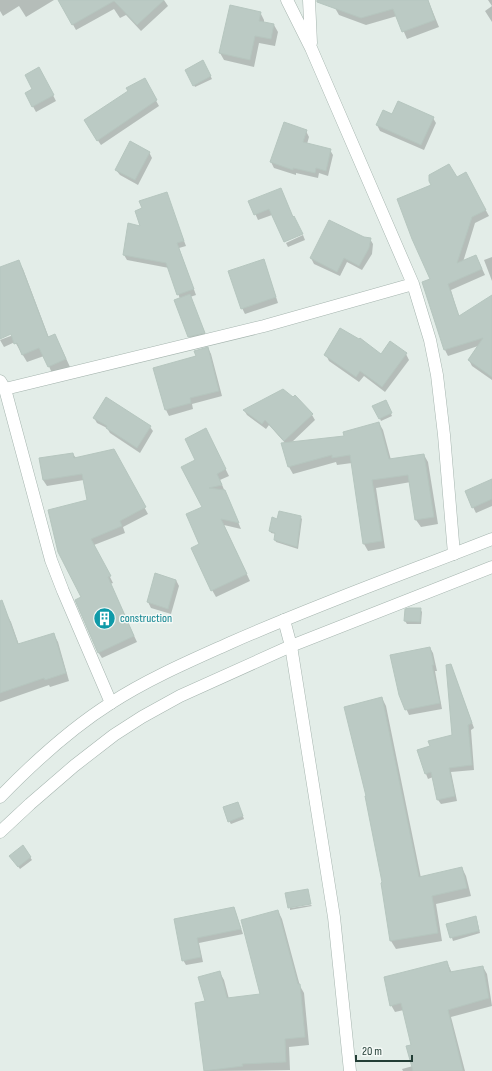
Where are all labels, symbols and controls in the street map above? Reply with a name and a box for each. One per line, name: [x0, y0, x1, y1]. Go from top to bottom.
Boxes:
building icon: construction: [91, 605, 117, 631]
place label: construction: [120, 611, 172, 626]
scale bar: [356, 1037, 412, 1063]
text: 20 m: [362, 1044, 382, 1059]

